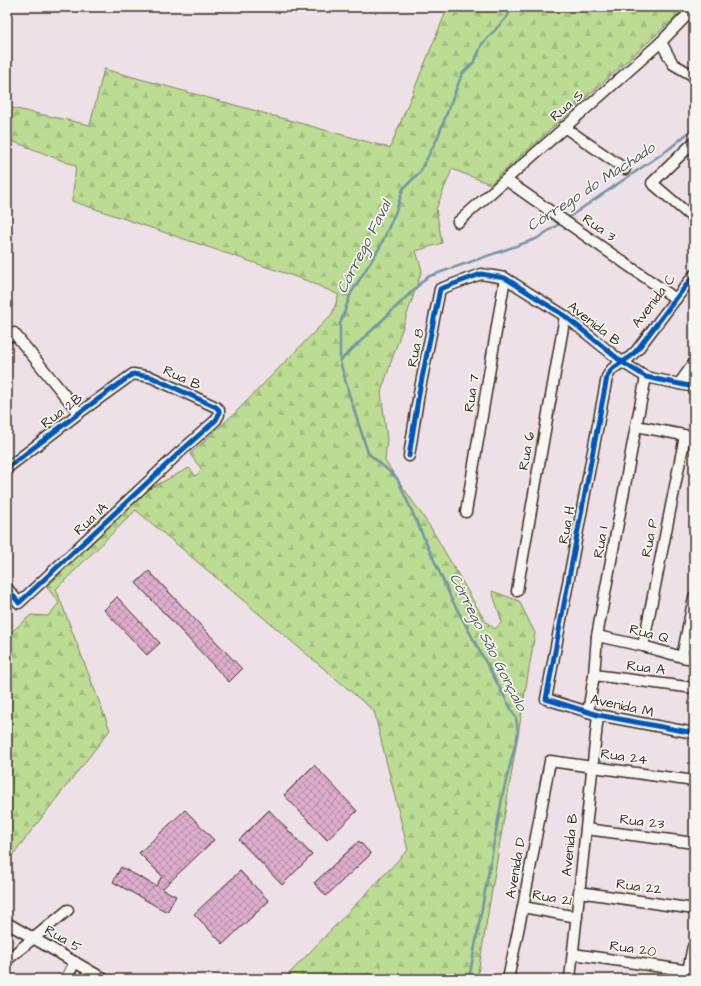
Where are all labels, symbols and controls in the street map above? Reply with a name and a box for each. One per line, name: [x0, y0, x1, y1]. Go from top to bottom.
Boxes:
street label: Rua S: [546, 86, 588, 126]
water label: Córrego do Machado: [523, 137, 661, 237]
water label: Córrego Faval: [332, 195, 398, 298]
street label: Rua 3: [578, 209, 620, 247]
street label: Avenida C: [627, 270, 681, 332]
street label: Avenida B: [563, 297, 625, 351]
street label: Rua 8: [402, 327, 430, 369]
street label: Rua B: [160, 361, 204, 395]
street label: Rua 7: [459, 372, 485, 414]
street label: Rua 2B: [37, 389, 87, 433]
street label: Rua 6: [514, 430, 540, 472]
street label: Rua 1A: [69, 498, 113, 540]
street label: Rua H: [554, 504, 581, 546]
street label: Rua P: [636, 517, 664, 559]
street label: Rua I: [588, 525, 614, 559]
water label: Córrego São Gonçalo: [443, 570, 533, 716]
street label: Rua Q: [627, 619, 671, 649]
street label: Rua A: [626, 656, 666, 680]
street label: Avenida M: [588, 690, 656, 723]
street label: Rua 24: [599, 744, 649, 770]
street label: Rua 23: [618, 809, 666, 835]
street label: Avenida B: [557, 813, 583, 877]
street label: Avenida D: [501, 836, 531, 900]
street label: Rua 22: [615, 874, 663, 900]
street label: Rua 21: [531, 885, 573, 911]
street label: Rua 5: [41, 920, 85, 958]
street label: Rua 20: [608, 936, 658, 962]

